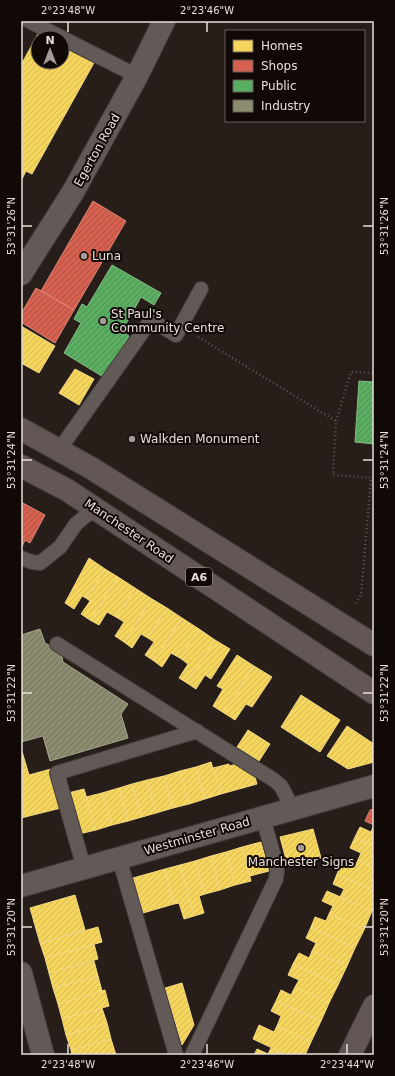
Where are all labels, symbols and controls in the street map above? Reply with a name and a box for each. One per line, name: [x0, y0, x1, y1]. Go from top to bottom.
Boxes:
text: 2°23'48"W: [41, 5, 95, 16]
text: 2°23'46"W: [180, 5, 234, 16]
north arrow: [30, 30, 70, 70]
legend: [225, 30, 365, 122]
text: N: [45, 34, 55, 47]
text: Homes: [261, 39, 303, 53]
text: Shops: [261, 59, 297, 73]
text: Public: [261, 79, 297, 93]
text: Industry: [261, 99, 310, 113]
street label: Egerton Road: [71, 111, 123, 189]
text: 53°31'26"N: [6, 197, 17, 255]
text: 53°31'26"N: [379, 197, 390, 255]
place label: Luna: [92, 249, 121, 263]
marker: Luna: [79, 251, 89, 261]
place label: St Paul's Community Centre: [111, 307, 224, 335]
marker: St Paul's Community Centre: [98, 316, 108, 326]
text: 53°31'24"N: [6, 431, 17, 489]
text: 53°31'24"N: [379, 431, 390, 489]
place label: Walkden Monument: [140, 432, 260, 446]
marker: Walkden Monument: [127, 434, 137, 444]
street label: Manchester Road: [82, 496, 176, 566]
road number: A6: [186, 568, 212, 586]
text: 53°31'22"N: [6, 664, 17, 722]
text: 53°31'22"N: [379, 664, 390, 722]
street label: Westminster Road: [143, 814, 251, 858]
marker: Manchester Signs: [296, 843, 306, 853]
place label: Manchester Signs: [248, 855, 354, 869]
text: 53°31'20"N: [6, 898, 17, 956]
text: 53°31'20"N: [379, 898, 390, 956]
text: 2°23'48"W: [41, 1059, 95, 1070]
text: 2°23'46"W: [180, 1059, 234, 1070]
text: 2°23'44"W: [320, 1059, 374, 1070]

